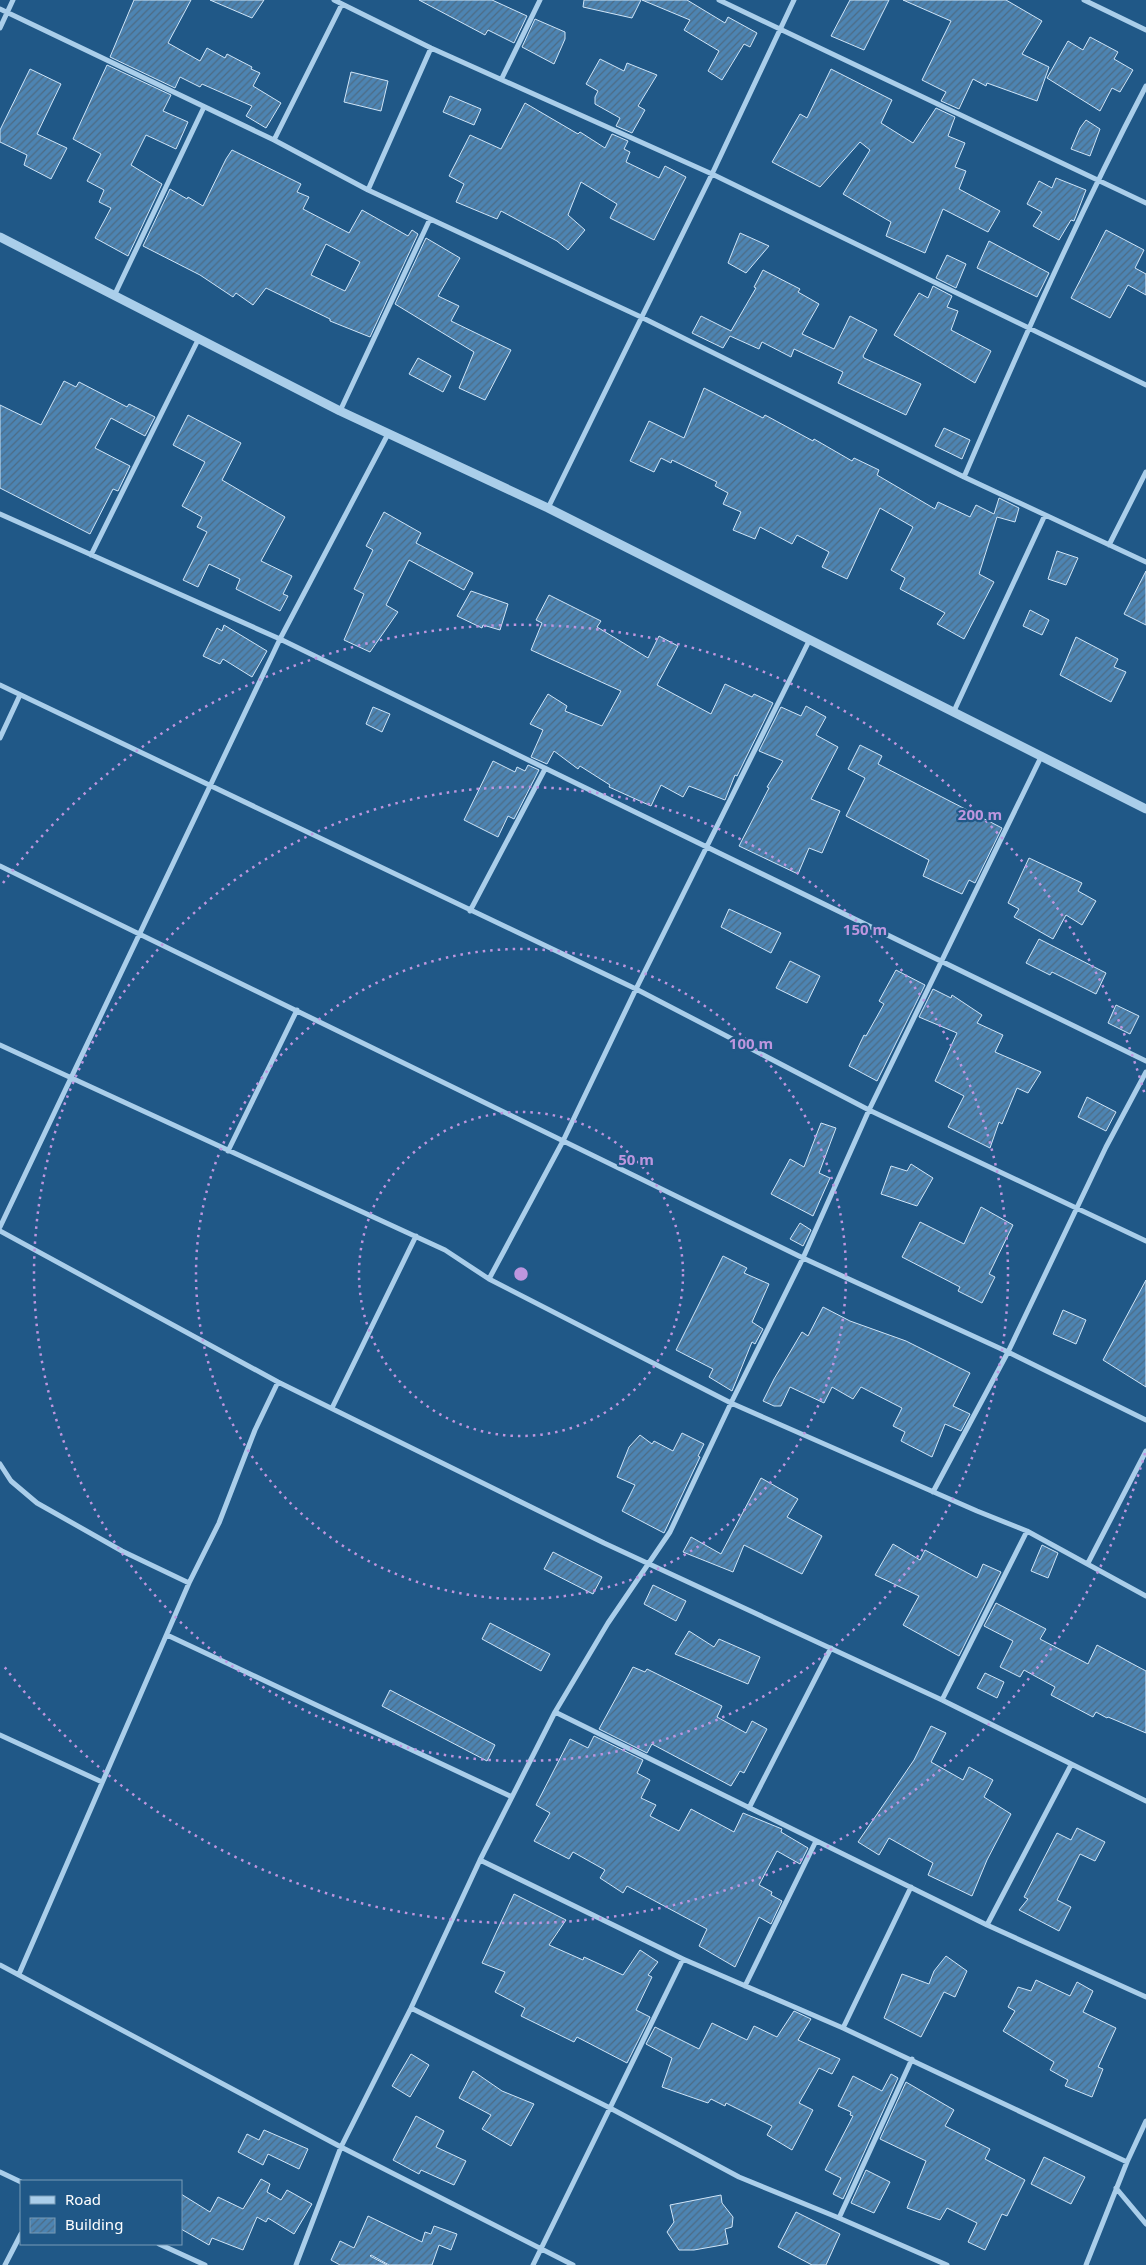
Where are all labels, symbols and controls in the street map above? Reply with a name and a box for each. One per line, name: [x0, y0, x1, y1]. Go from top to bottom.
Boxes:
text: 200 m: [958, 804, 1002, 824]
text: 150 m: [843, 919, 887, 939]
text: 100 m: [729, 1033, 773, 1053]
text: 50 m: [618, 1149, 654, 1169]
centre of rings: [512, 1265, 530, 1283]
legend: [20, 2180, 182, 2245]
text: Road: [65, 2189, 101, 2209]
text: Building: [65, 2214, 123, 2234]

